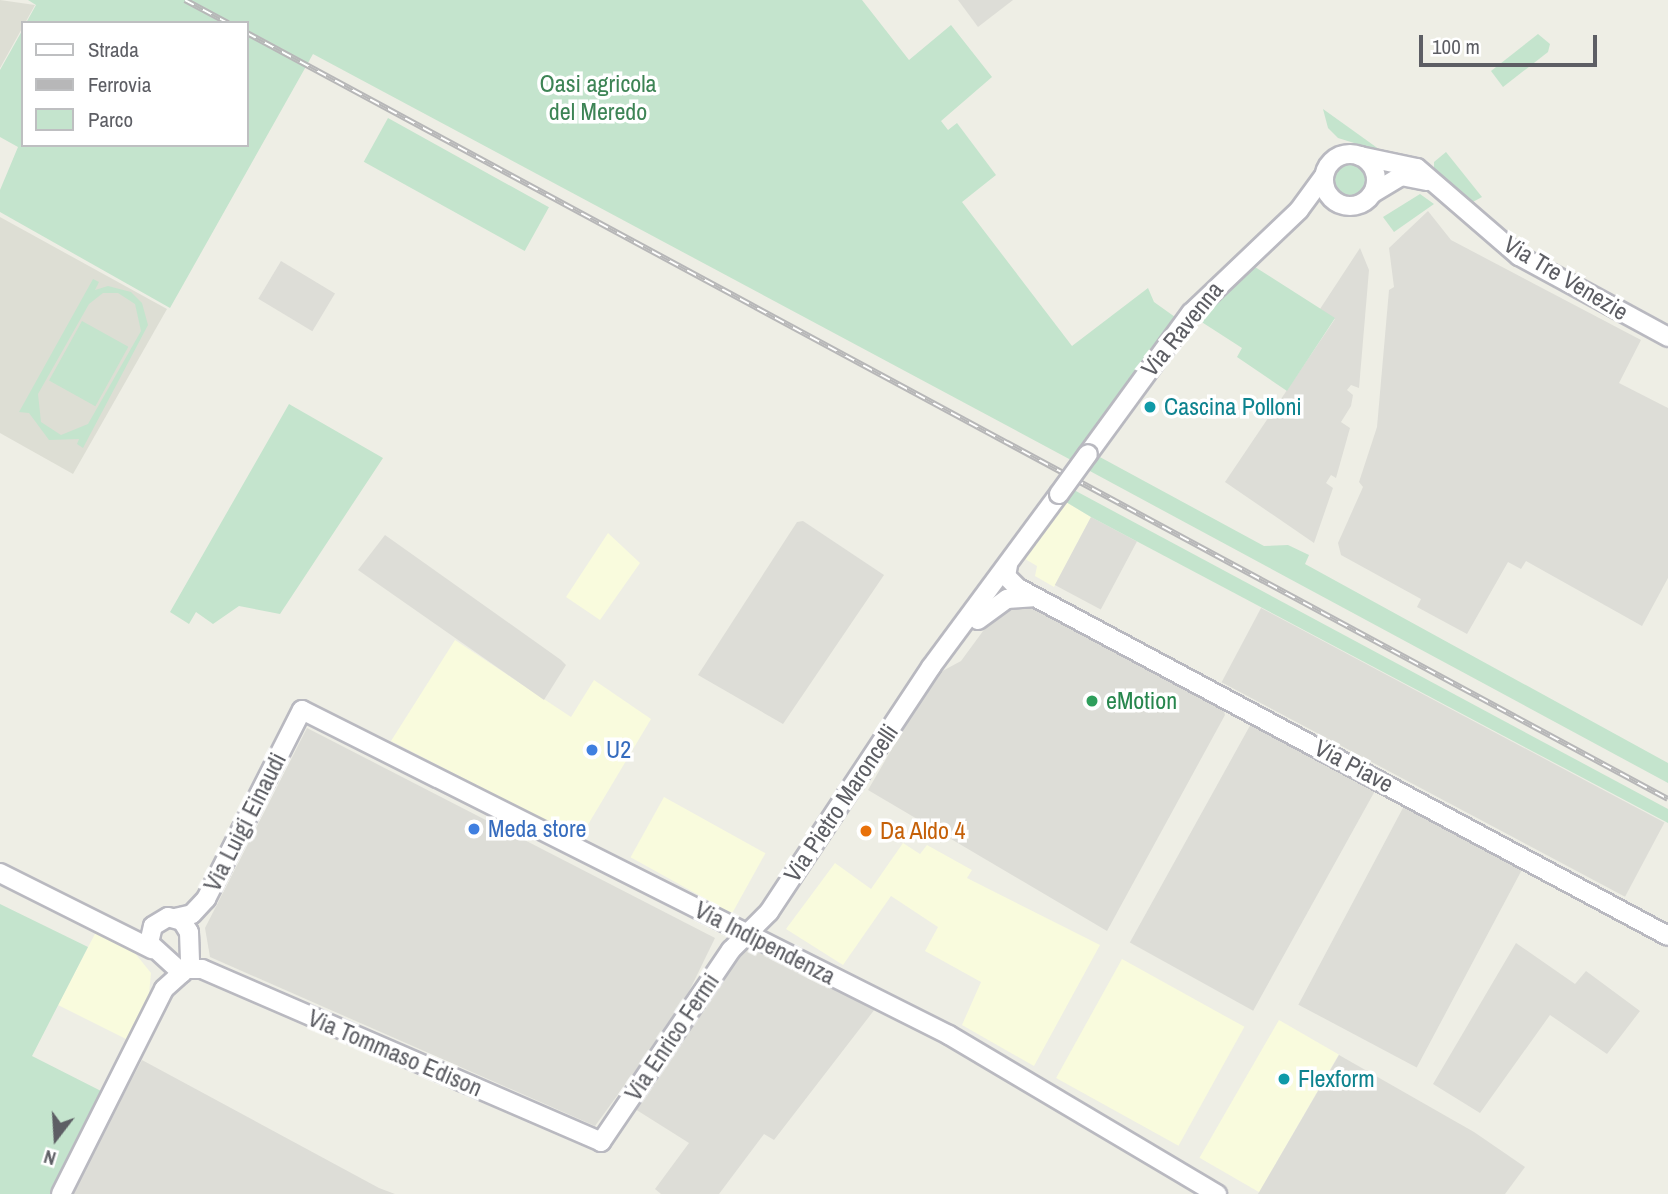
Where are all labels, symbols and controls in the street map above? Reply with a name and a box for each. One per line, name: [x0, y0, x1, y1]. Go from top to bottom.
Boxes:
legend: [21, 21, 248, 147]
scale bar: [1423, 21, 1602, 65]
text: 100 m: [1432, 32, 1480, 61]
text: Strada: [88, 35, 139, 64]
text: Ferrovia: [88, 70, 151, 99]
park label: Oasi agricola del Meredo: [539, 70, 657, 126]
text: Parco: [88, 105, 133, 134]
street label: Via Tre Venezie: [1499, 230, 1633, 326]
street label: Via Ravenna: [1135, 276, 1229, 382]
place label: Cascina Polloni: [1164, 393, 1302, 421]
marker: Cascina Polloni: [1142, 399, 1158, 415]
place label: eMotion: [1106, 687, 1177, 715]
marker: eMotion: [1084, 693, 1100, 709]
street label: Via Pietro Maroncelli: [778, 719, 904, 887]
street label: Via Piave: [1310, 733, 1398, 799]
place label: U2: [606, 736, 631, 764]
marker: U2: [584, 742, 600, 758]
street label: Via Luigi Einaudi: [198, 748, 292, 896]
place label: Meda store: [488, 815, 586, 843]
place label: Da Aldo 4: [880, 817, 966, 845]
marker: Meda store: [466, 821, 482, 837]
marker: Da Aldo 4: [858, 823, 874, 839]
street label: Via Indipendenza: [690, 895, 840, 991]
street label: Via Enrico Fermi: [619, 968, 725, 1106]
street label: Via Tommaso Edison: [303, 1003, 487, 1103]
place label: Flexform: [1298, 1065, 1375, 1093]
marker: Flexform: [1276, 1071, 1292, 1087]
north arrow: [21, 1103, 91, 1173]
text: N: [41, 1144, 59, 1172]

